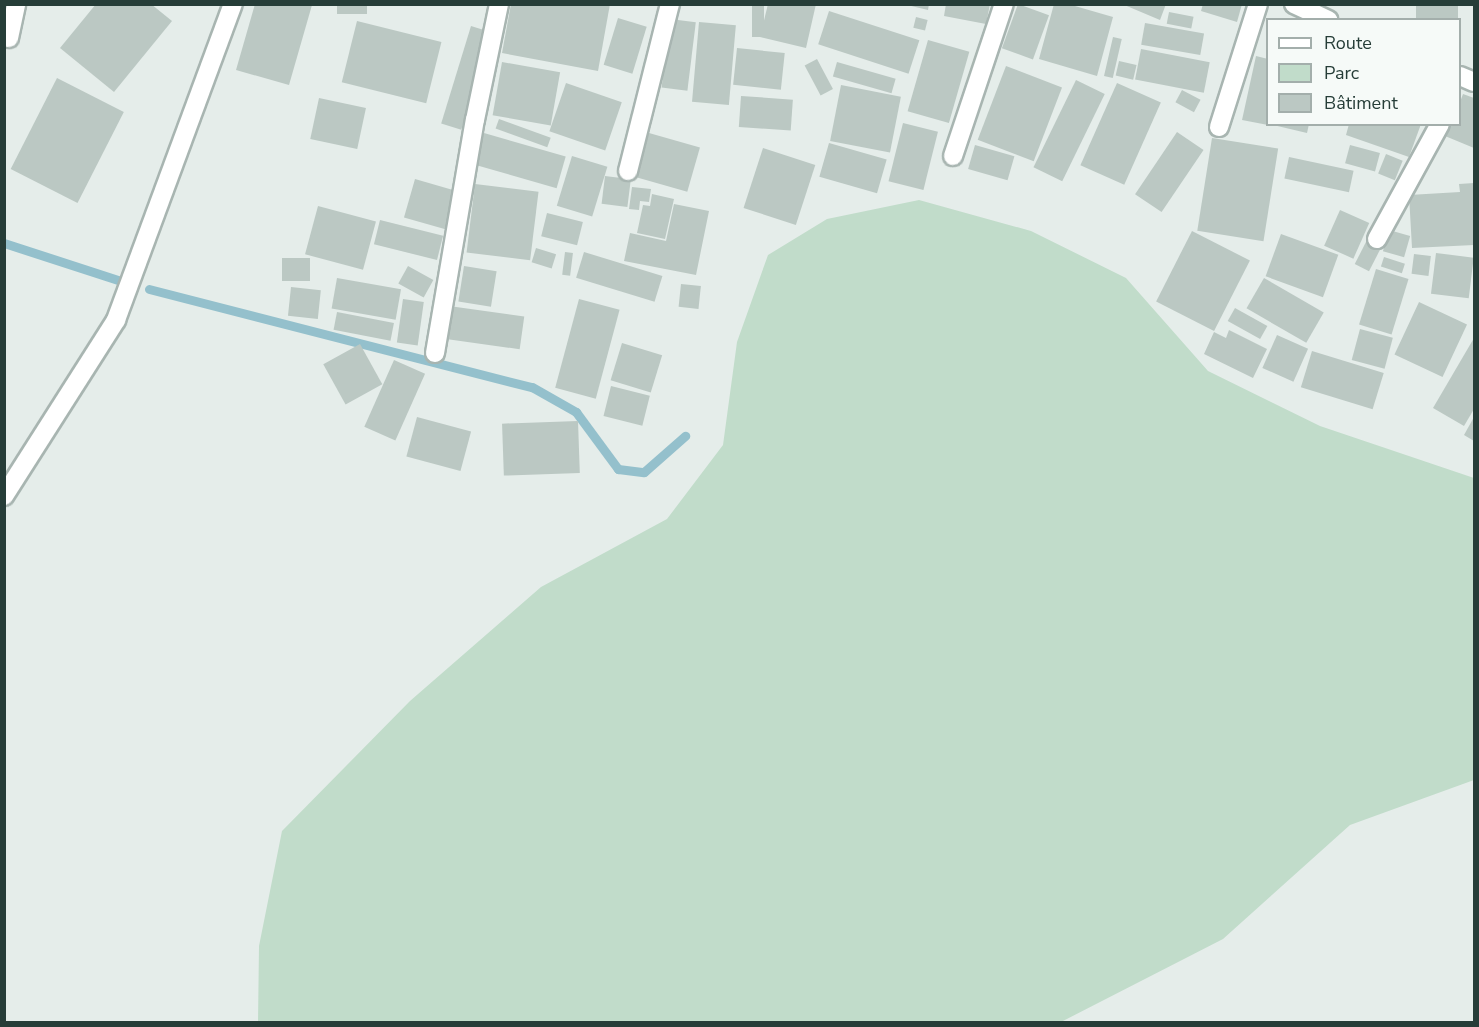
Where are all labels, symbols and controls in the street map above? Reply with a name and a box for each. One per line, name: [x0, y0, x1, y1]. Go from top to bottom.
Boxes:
legend: [1266, 18, 1461, 126]
text: Route: [1324, 31, 1372, 55]
text: Parc: [1324, 61, 1359, 85]
text: Bâtiment: [1324, 91, 1398, 115]

